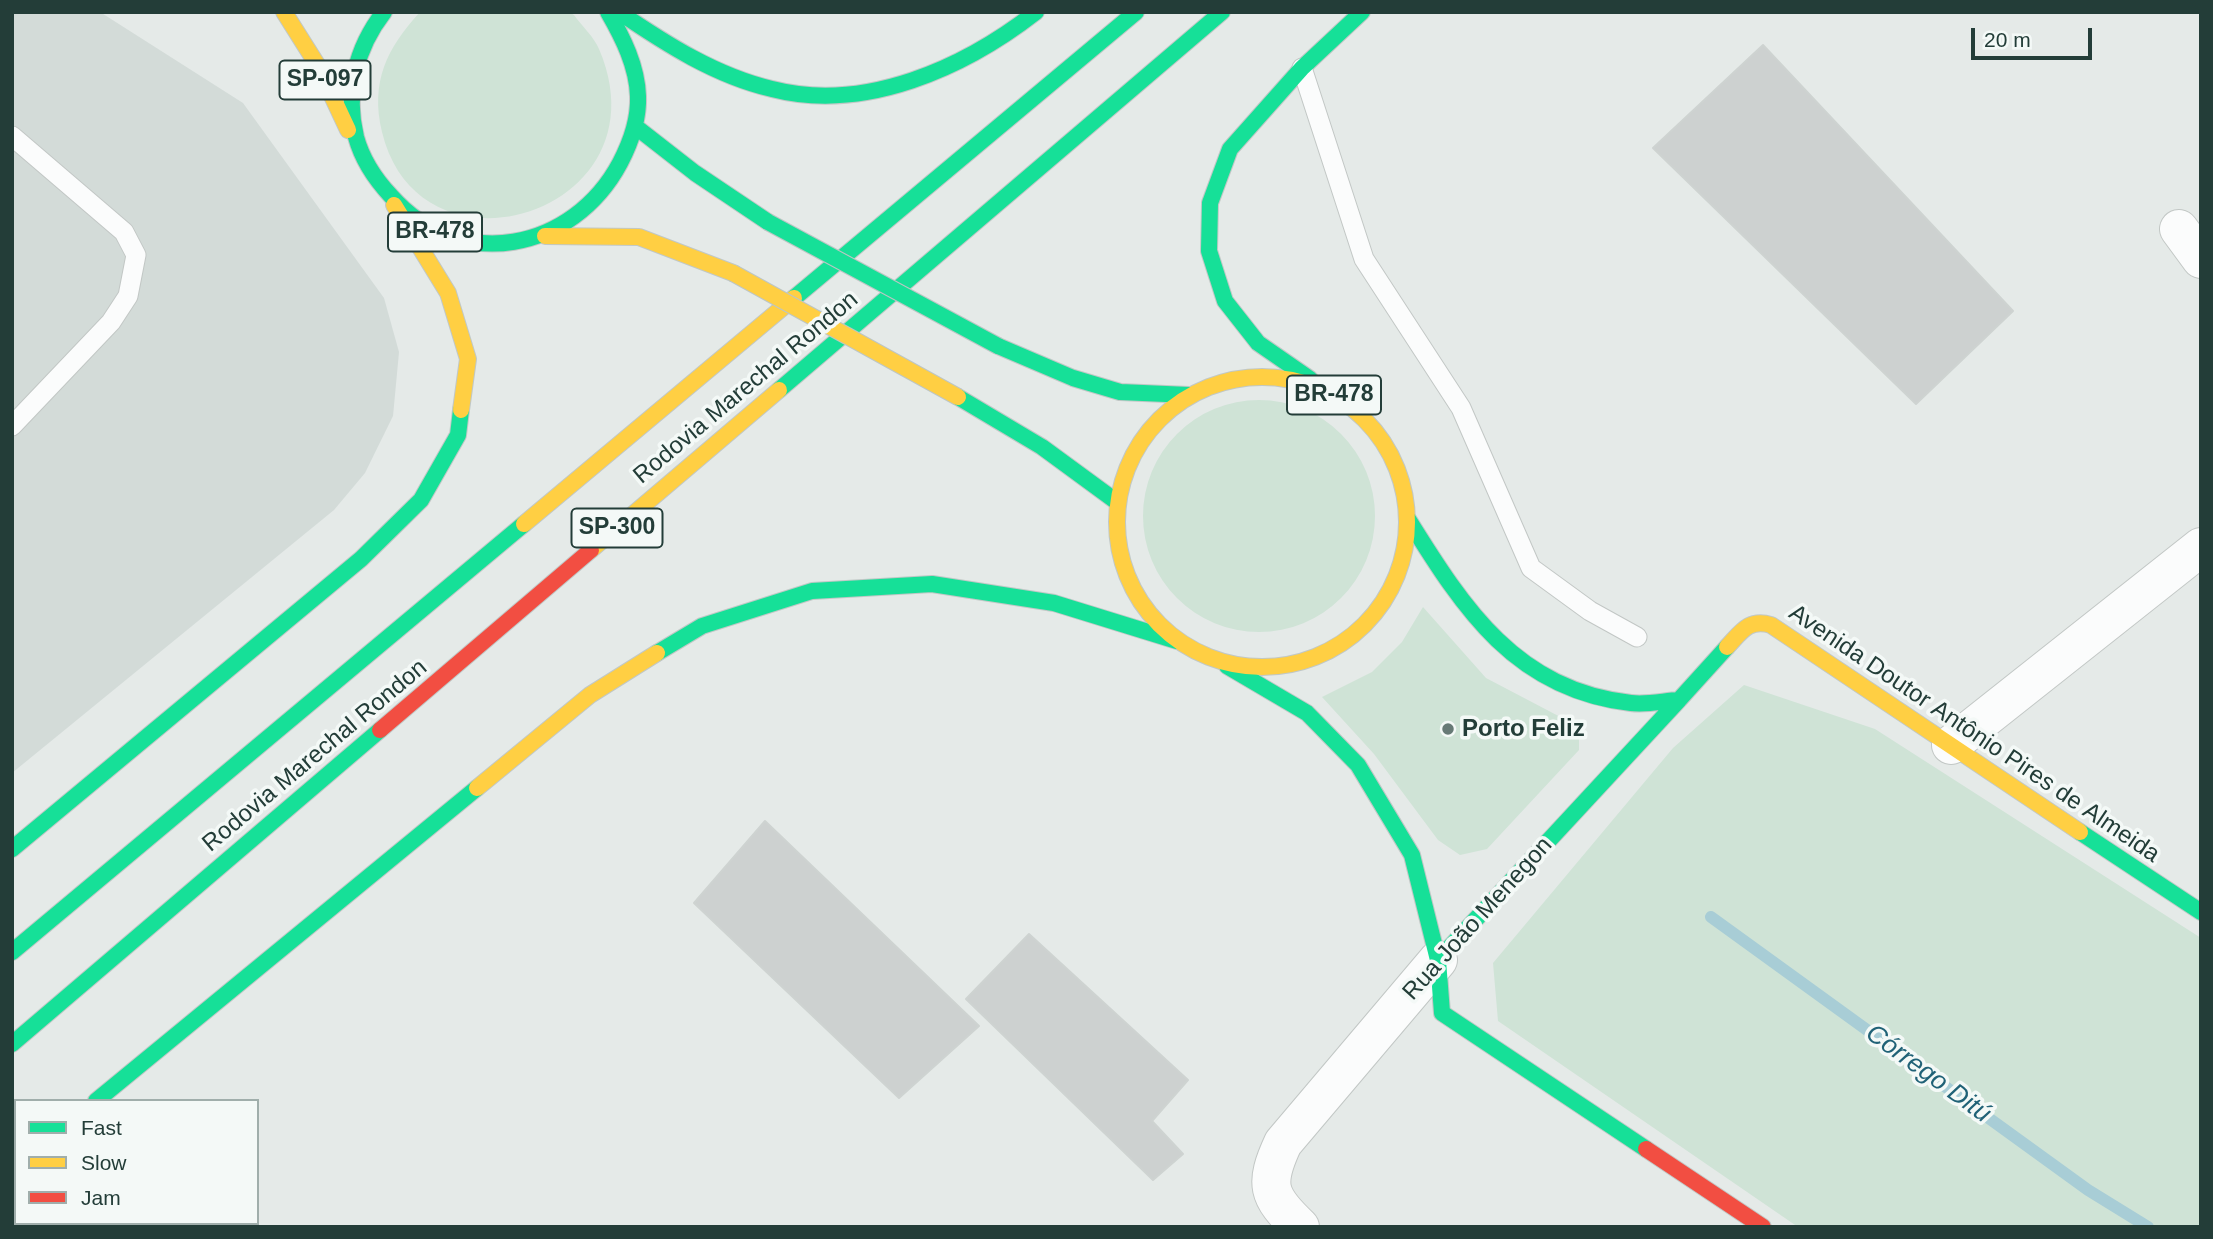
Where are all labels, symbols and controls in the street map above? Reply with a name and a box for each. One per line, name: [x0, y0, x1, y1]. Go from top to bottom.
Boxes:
scale bar: [1975, 14, 2096, 58]
text: 20 m: [1984, 28, 2031, 51]
road number: SP-097: [280, 60, 370, 100]
road number: BR-478: [388, 213, 482, 252]
street label: Rodovia Marechal Rondon: [628, 286, 864, 490]
road number: BR-478: [1287, 376, 1381, 414]
road number: SP-300: [572, 508, 662, 548]
street label: Avenida Doutor Antônio Pires de Almeida: [1783, 599, 2165, 869]
street label: Rodovia Marechal Rondon: [197, 654, 433, 858]
place label: Porto Feliz: [1462, 715, 1585, 743]
marker: Porto Feliz: [1440, 721, 1456, 737]
street label: Rua João Menegon: [1397, 832, 1559, 1006]
water label: Córrego Ditú: [1859, 1018, 1997, 1130]
legend: [14, 1099, 259, 1225]
text: Fast: [81, 1116, 122, 1139]
text: Slow: [81, 1151, 127, 1174]
text: Jam: [81, 1186, 121, 1209]

